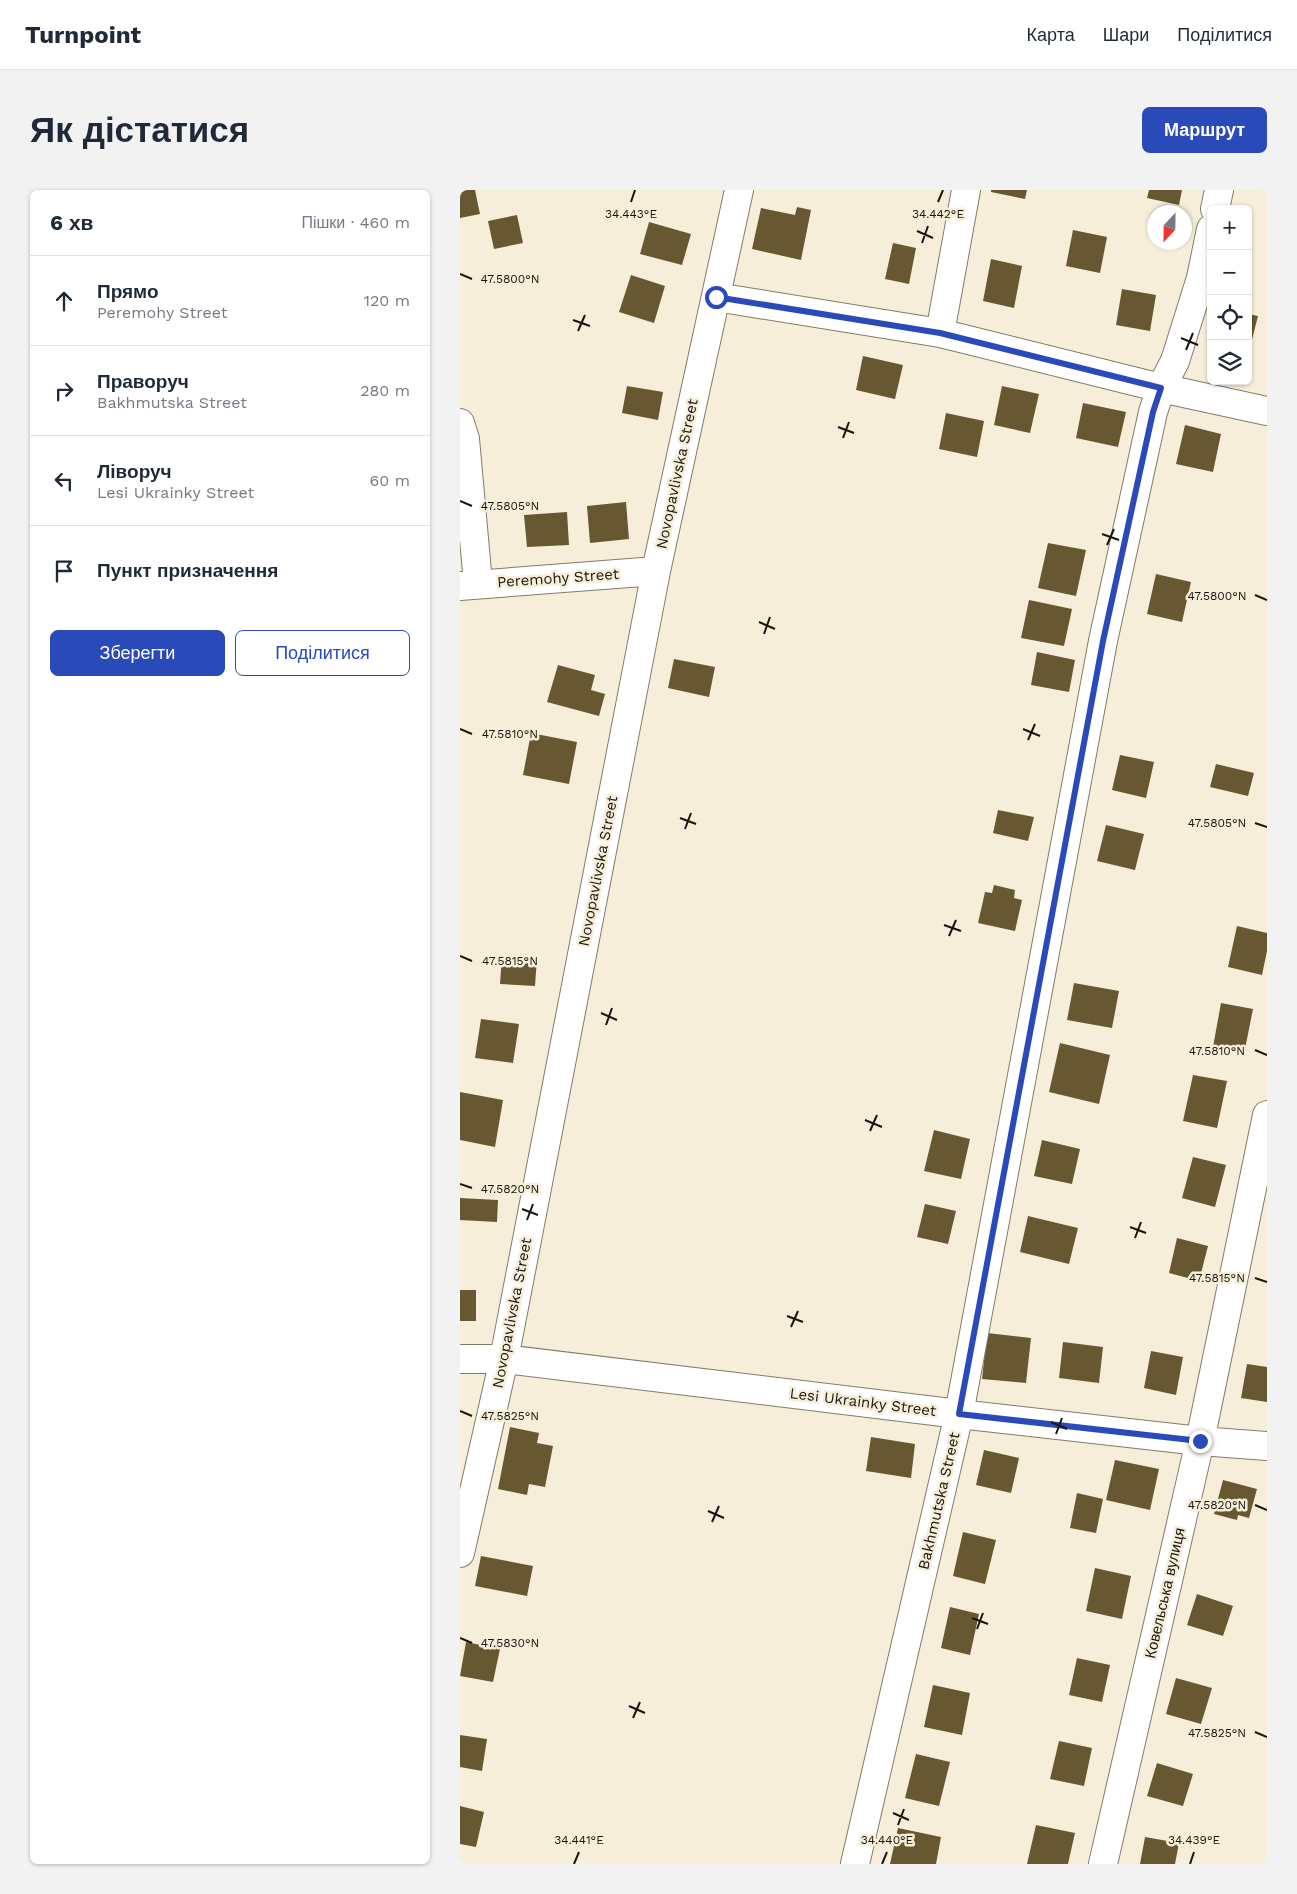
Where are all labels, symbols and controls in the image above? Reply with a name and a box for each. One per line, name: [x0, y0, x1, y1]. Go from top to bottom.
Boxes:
text: Turnpoint: [25, 21, 141, 49]
text: Карта: [1027, 24, 1075, 45]
text: Шари: [1103, 24, 1149, 45]
text: Поділитися: [1177, 24, 1272, 45]
button: Маршрут: [1142, 107, 1267, 153]
text: Як дістатися: [30, 109, 249, 151]
north arrow: [1147, 205, 1192, 250]
map controls: [1207, 205, 1252, 385]
button: +: [1207, 205, 1252, 250]
text: 34.443°E: [605, 207, 657, 221]
text: 34.442°E: [912, 207, 964, 221]
text: 6 хв: [50, 210, 94, 235]
text: Пішки · 460 m: [301, 213, 410, 232]
button: −: [1207, 250, 1252, 295]
text: 47.5800°N: [480, 272, 540, 286]
text: Прямо: [97, 280, 159, 303]
route start: [705, 286, 728, 309]
icon: ahead: [50, 287, 78, 315]
text: 120 m: [364, 291, 410, 310]
button: locate: [1207, 295, 1252, 340]
text: Peremohy Street: [97, 303, 227, 322]
button: layers: [1207, 340, 1252, 385]
text: Праворуч: [97, 370, 189, 393]
icon: right: [50, 377, 78, 405]
text: 280 m: [360, 381, 410, 400]
text: Bakhmutska Street: [97, 393, 247, 412]
street label: Novopavlivska Street: [652, 397, 702, 551]
text: Ліворуч: [97, 460, 172, 483]
icon: left: [50, 467, 78, 495]
text: 60 m: [370, 471, 410, 490]
text: Lesi Ukrainky Street: [97, 483, 254, 502]
text: 47.5805°N: [481, 499, 539, 513]
icon: arrive: [50, 557, 78, 585]
text: Пункт призначення: [97, 559, 278, 582]
street label: Peremohy Street: [496, 565, 620, 591]
text: 47.5800°N: [1187, 589, 1247, 603]
button: Зберегти: [50, 630, 225, 676]
button: Поділитися: [235, 630, 410, 676]
text: 47.5810°N: [482, 727, 538, 741]
street label: Novopavlivska Street: [575, 794, 622, 948]
text: 47.5805°N: [1188, 816, 1246, 830]
text: 47.5815°N: [482, 954, 538, 968]
text: 47.5810°N: [1189, 1044, 1245, 1058]
text: 47.5820°N: [481, 1182, 539, 1196]
street label: Novopavlivska Street: [489, 1236, 536, 1390]
text: 47.5815°N: [1189, 1271, 1245, 1285]
street label: Lesi Ukrainky Street: [789, 1384, 938, 1420]
text: 47.5825°N: [481, 1409, 539, 1423]
street label: Bakhmutska Street: [914, 1430, 964, 1572]
route end: [1189, 1430, 1212, 1453]
text: 47.5820°N: [1188, 1498, 1246, 1512]
street label: Ковельська вулиця: [1141, 1526, 1189, 1660]
text: 47.5830°N: [481, 1636, 539, 1650]
text: 47.5825°N: [1188, 1726, 1246, 1740]
text: 34.441°E: [554, 1833, 604, 1847]
text: 34.440°E: [861, 1833, 914, 1847]
text: 34.439°E: [1168, 1833, 1220, 1847]

